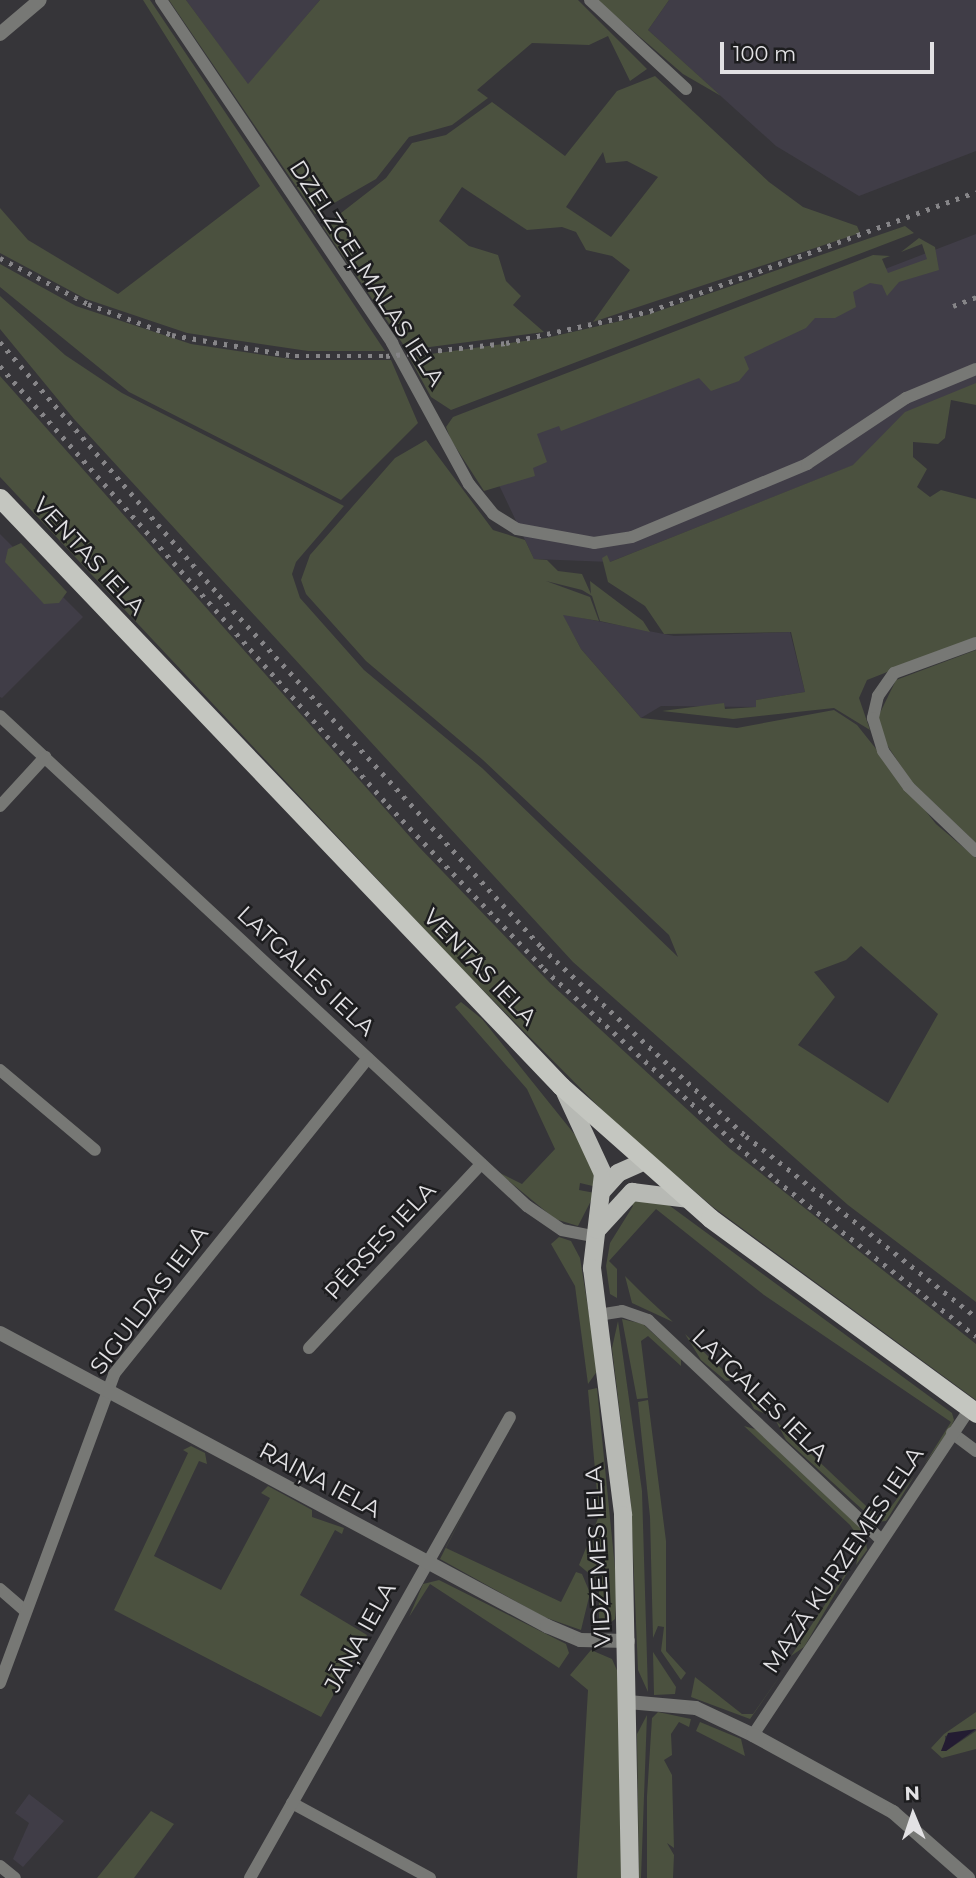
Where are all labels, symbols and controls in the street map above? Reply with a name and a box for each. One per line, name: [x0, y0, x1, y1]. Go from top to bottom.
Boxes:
scale bar: [724, 28, 937, 72]
text: 100 m: [733, 41, 796, 66]
street label: DZELZCEĻMALAS IELA: [284, 155, 450, 391]
street label: VENTAS IELA: [27, 491, 151, 621]
street label: LATGALES IELA: [232, 900, 380, 1042]
street label: VENTAS IELA: [418, 903, 542, 1031]
street label: PĒRSES IELA: [319, 1177, 441, 1305]
street label: SIGULDAS IELA: [84, 1220, 214, 1380]
street label: LATGALES IELA: [686, 1323, 834, 1467]
street label: RAIŅA IELA: [255, 1436, 385, 1524]
street label: MAZĀ KURZEMES IELA: [757, 1442, 929, 1678]
street label: VIDZEMES IELA: [579, 1466, 617, 1648]
street label: JĀŅA IELA: [319, 1577, 401, 1697]
north arrow: [878, 1780, 948, 1850]
text: N: [904, 1782, 920, 1805]

